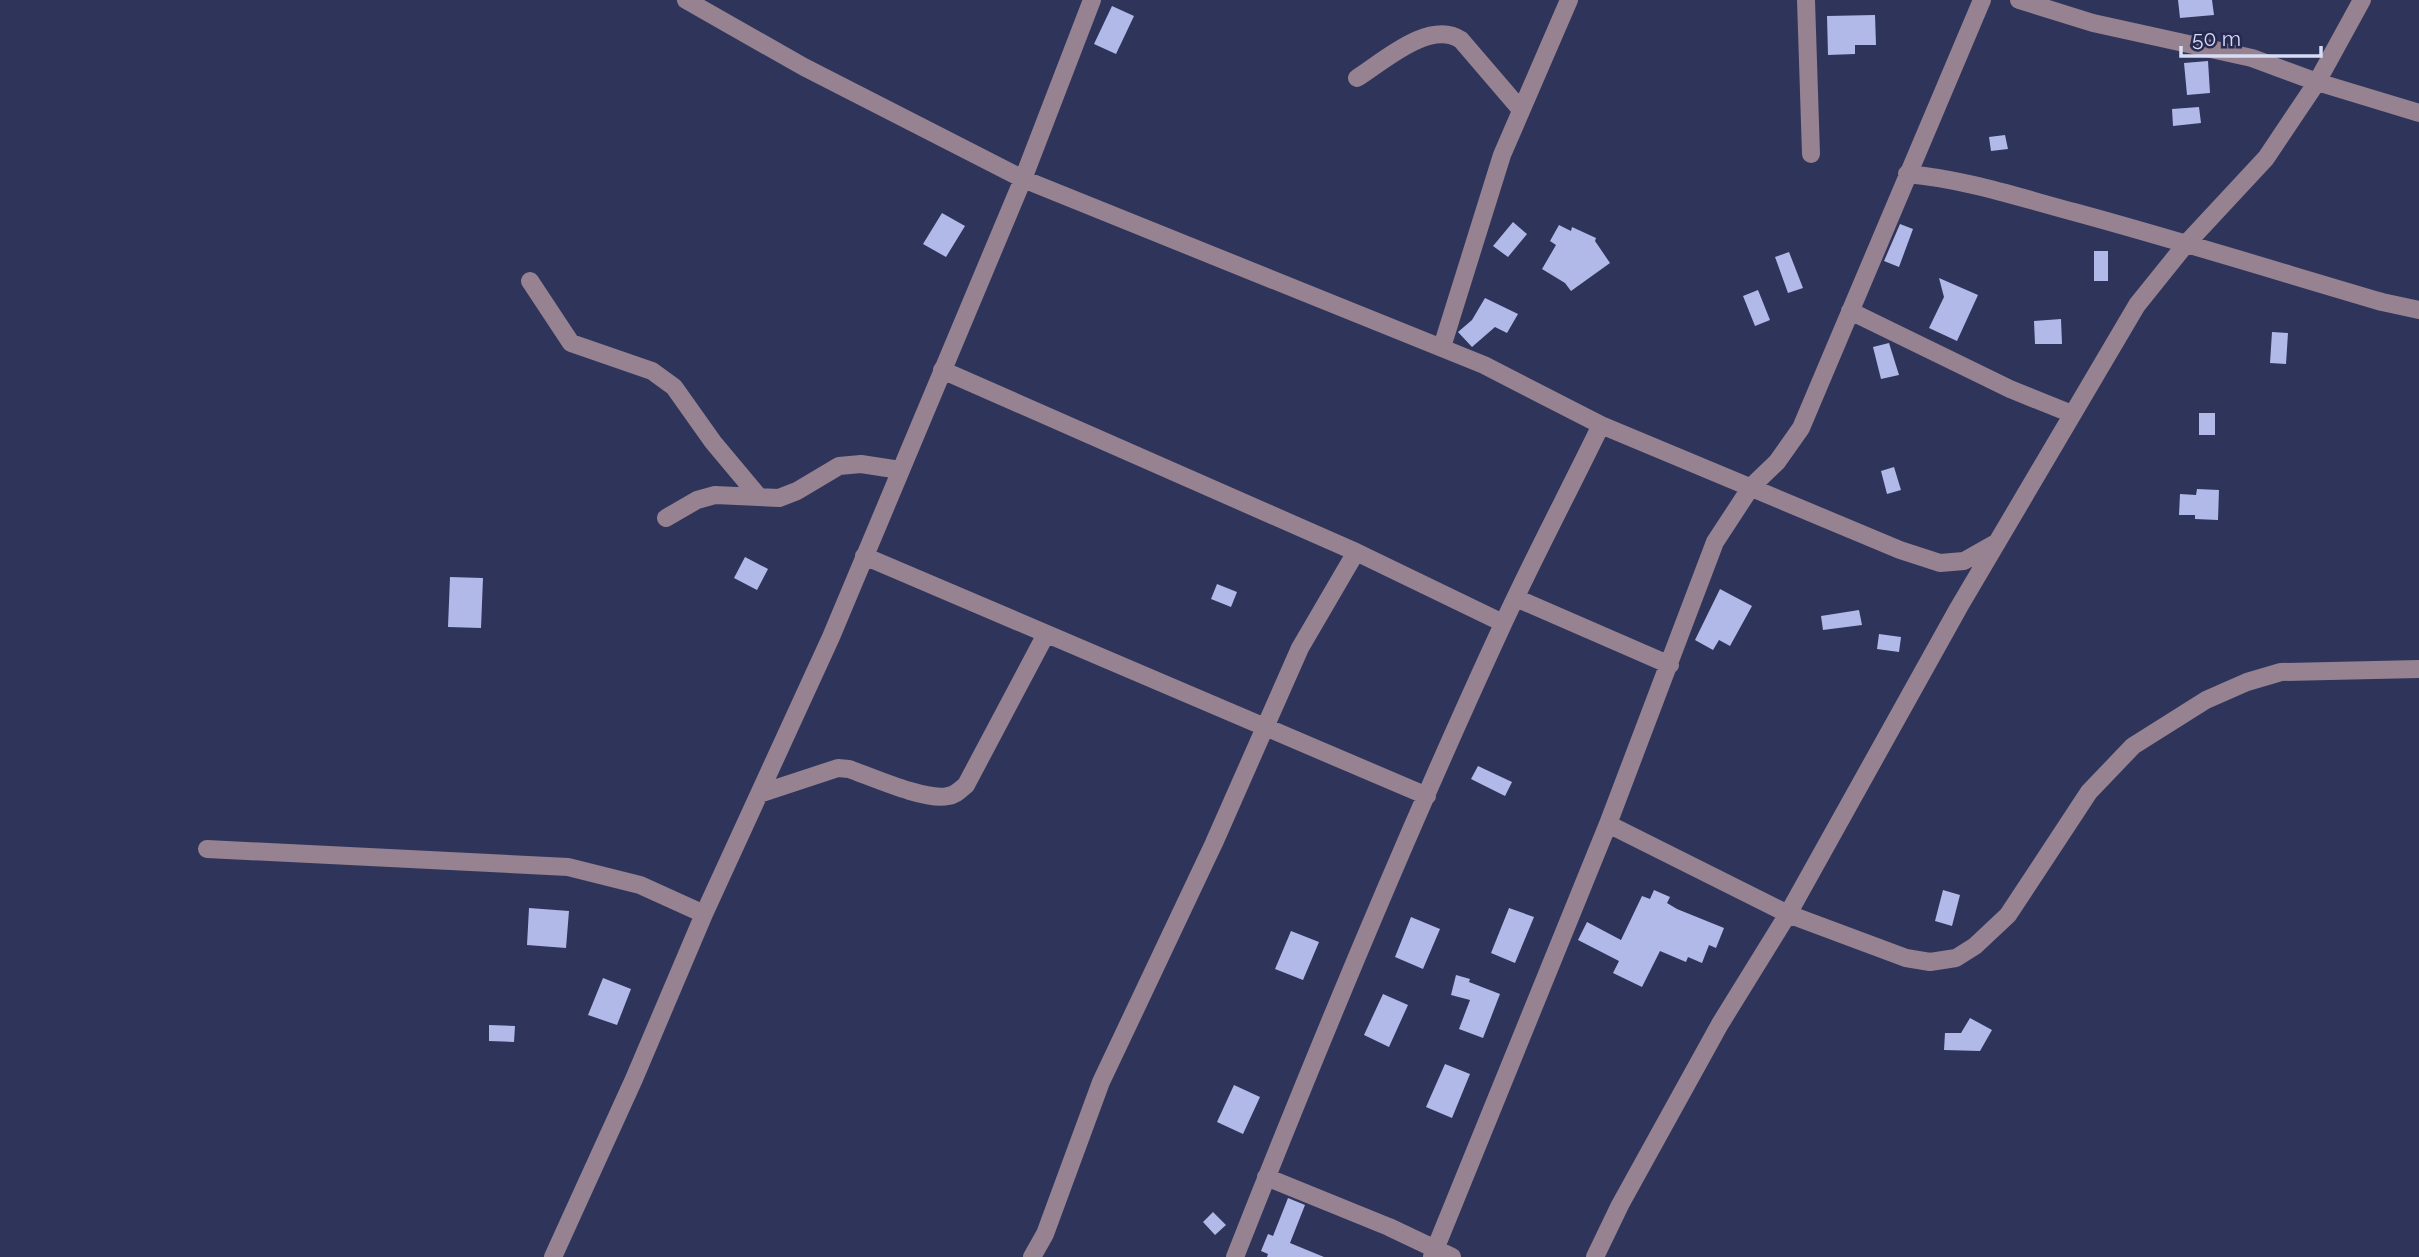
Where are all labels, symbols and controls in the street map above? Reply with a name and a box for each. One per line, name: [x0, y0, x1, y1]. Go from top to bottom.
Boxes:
scale bar: [2181, 14, 2321, 58]
text: 50 m: [2192, 26, 2241, 51]

